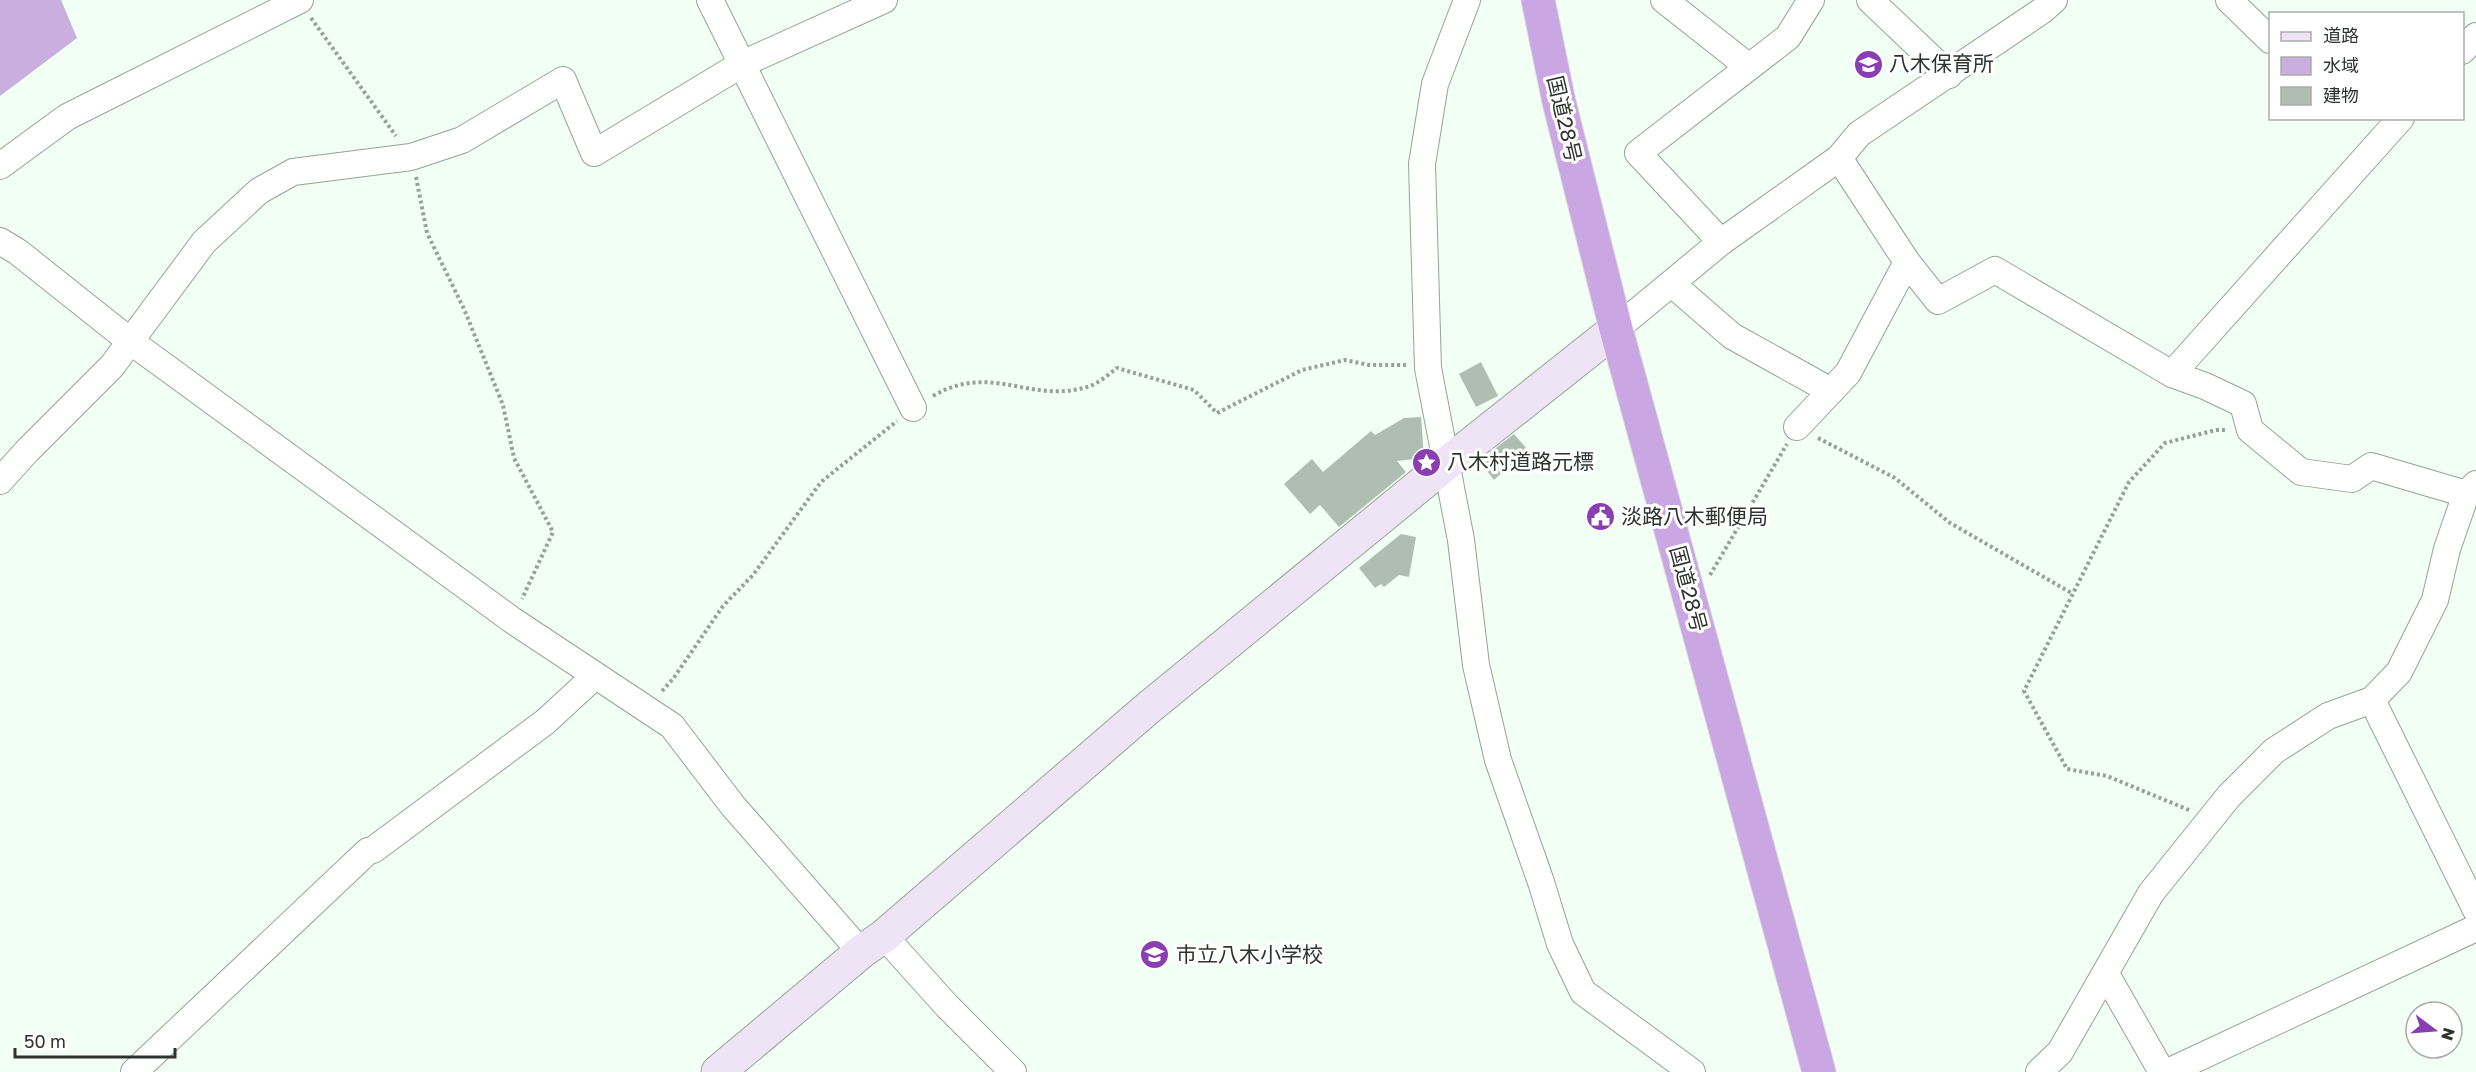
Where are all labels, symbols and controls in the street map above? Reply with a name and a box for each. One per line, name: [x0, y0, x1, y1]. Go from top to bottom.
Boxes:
legend: [2269, 12, 2464, 120]
text: 道路: [2323, 24, 2359, 46]
school or university icon: 八木保育所: [1852, 48, 1884, 80]
place label: 八木保育所: [1889, 50, 1994, 76]
text: 水域: [2323, 54, 2359, 76]
street label: 国道28号: [1542, 73, 1588, 165]
text: 建物: [2323, 84, 2359, 106]
place icon: 八木村道路元標: [1410, 446, 1442, 478]
place label: 八木村道路元標: [1447, 448, 1594, 474]
public building icon: 淡路八木郵便局: [1584, 501, 1616, 533]
place label: 淡路八木郵便局: [1621, 503, 1768, 529]
street label: 国道28号: [1665, 543, 1713, 635]
school or university icon: 市立八木小学校: [1139, 939, 1171, 971]
place label: 市立八木小学校: [1176, 941, 1323, 967]
north arrow: [2404, 1000, 2464, 1060]
scale bar: [15, 1021, 176, 1059]
text: N: [2437, 1026, 2460, 1043]
text: 50 m: [24, 1030, 66, 1052]

